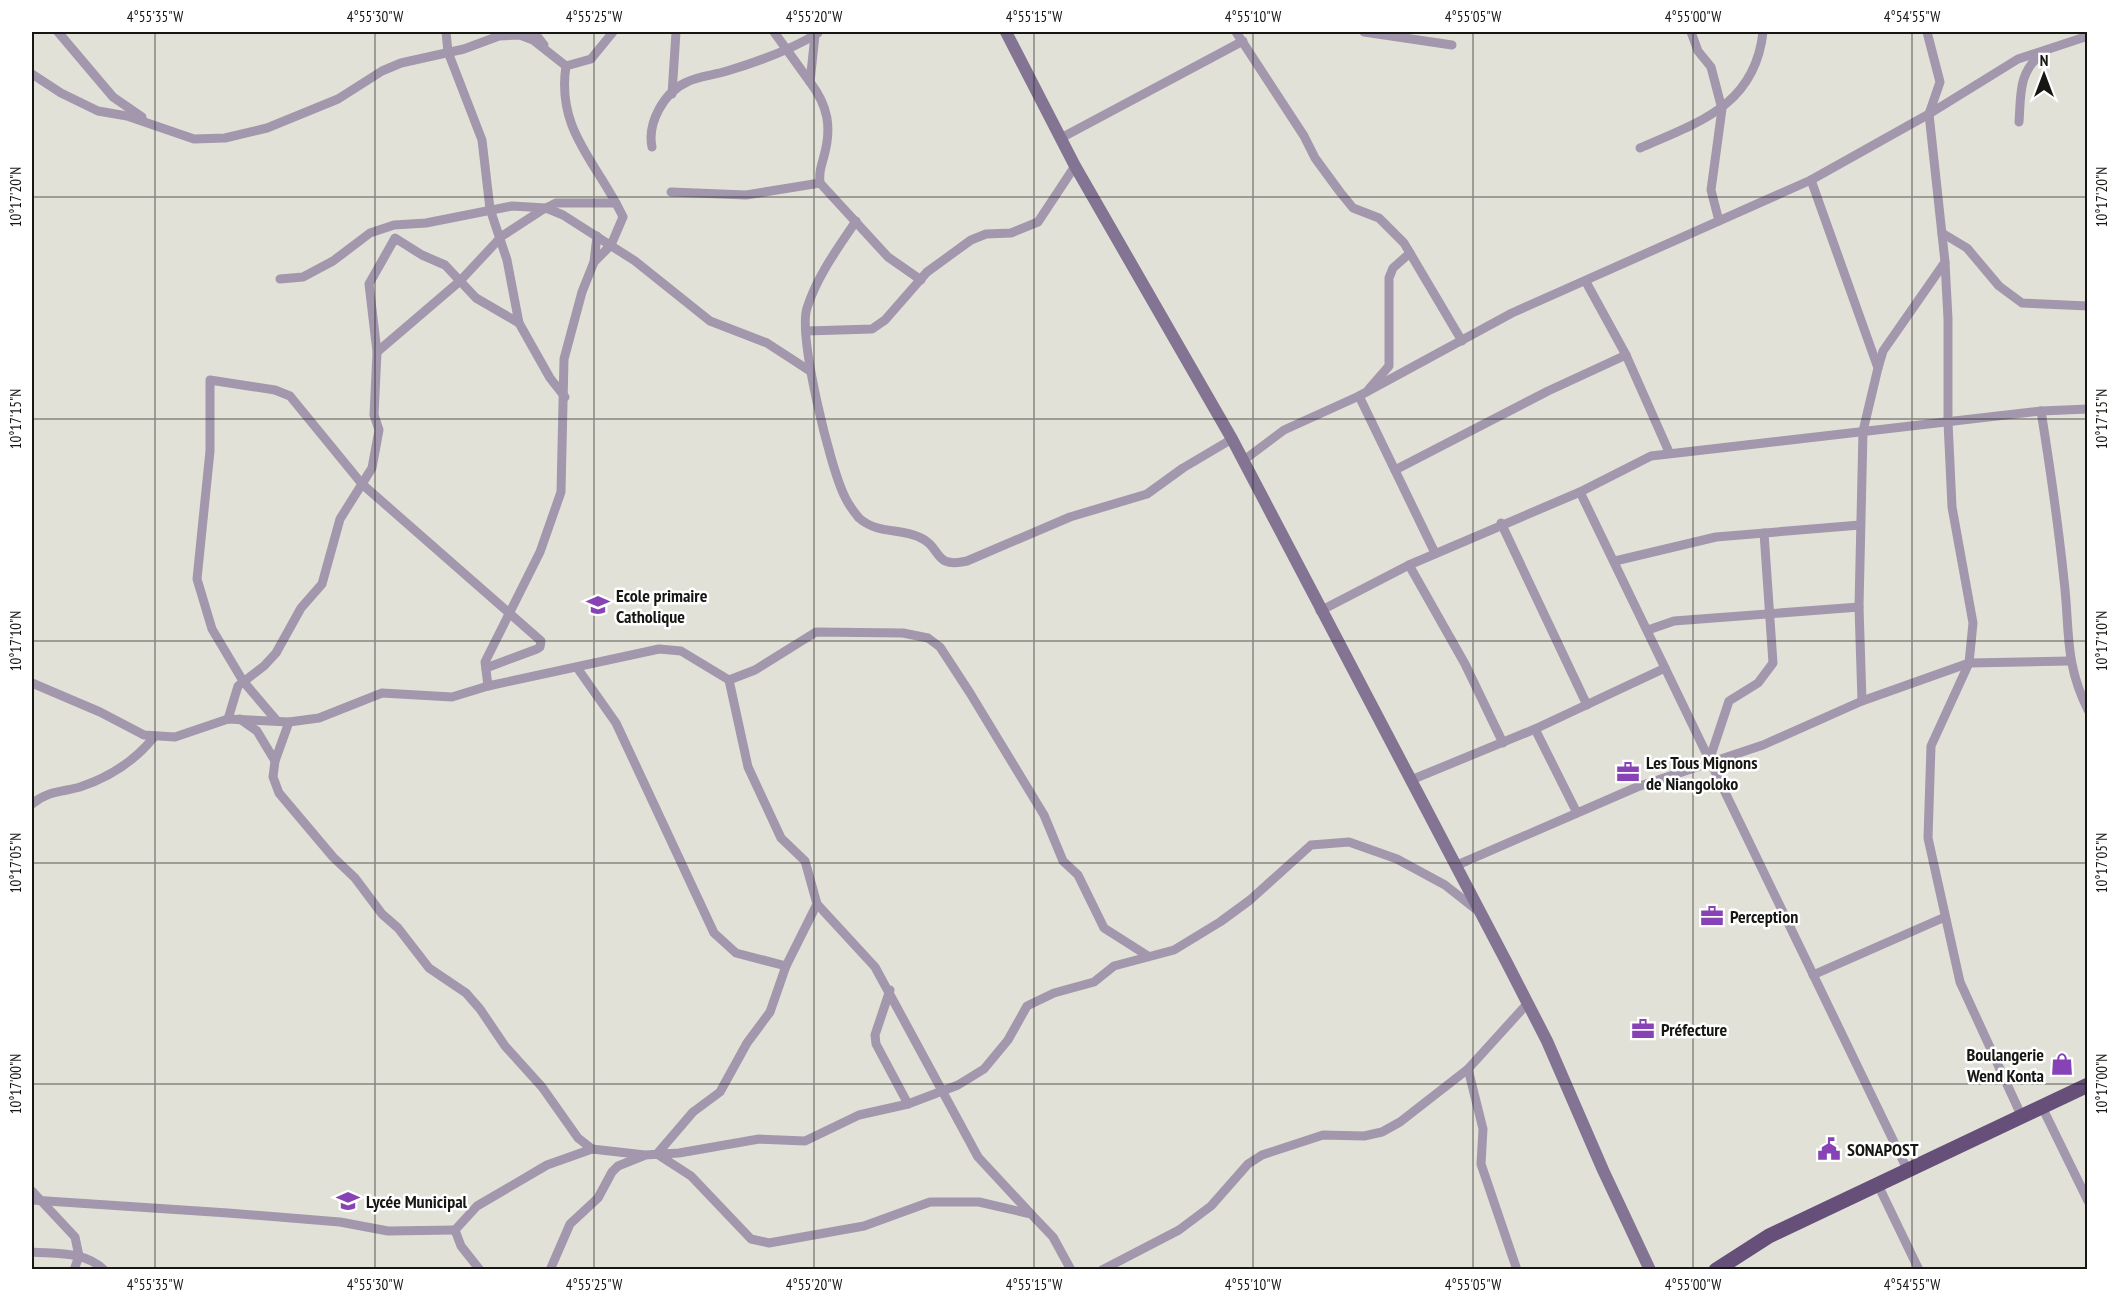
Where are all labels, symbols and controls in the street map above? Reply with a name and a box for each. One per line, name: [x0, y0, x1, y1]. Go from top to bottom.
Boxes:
text: 4°55'35"W: [127, 7, 183, 26]
text: 4°55'30"W: [347, 7, 403, 26]
text: 4°55'25"W: [566, 7, 622, 26]
text: 4°55'20"W: [786, 7, 842, 26]
text: 4°55'15"W: [1006, 7, 1062, 26]
text: 4°55'10"W: [1225, 7, 1281, 26]
text: 4°55'05"W: [1445, 7, 1501, 26]
text: 4°55'00"W: [1665, 7, 1721, 26]
text: 4°54'55"W: [1884, 7, 1940, 26]
north arrow: [2014, 45, 2074, 105]
text: N: [2040, 50, 2048, 70]
text: 10°17'20"N: [6, 167, 25, 227]
text: 10°17'20"N: [2092, 167, 2111, 227]
text: 10°17'15"N: [6, 389, 25, 449]
text: 10°17'15"N: [2092, 389, 2111, 449]
place label: Ecole primaire Catholique: [616, 584, 708, 628]
school or university icon: Ecole primaire Catholique: [585, 592, 611, 618]
text: 10°17'10"N: [6, 611, 25, 671]
text: 10°17'10"N: [2092, 611, 2111, 671]
place label: Les Tous Mignons de Niangoloko: [1646, 751, 1757, 795]
office icon: Les Tous Mignons de Niangoloko: [1615, 759, 1641, 785]
text: 10°17'05"N: [6, 833, 25, 893]
text: 10°17'05"N: [2092, 833, 2111, 893]
office icon: Perception: [1699, 903, 1725, 929]
place label: Perception: [1730, 905, 1798, 928]
office icon: Préfecture: [1630, 1016, 1656, 1042]
place label: Préfecture: [1661, 1018, 1727, 1041]
place label: Boulangerie Wend Konta: [1966, 1043, 2044, 1087]
shop icon: Boulangerie Wend Konta: [2049, 1051, 2075, 1077]
text: 10°17'00"N: [6, 1054, 25, 1114]
text: 10°17'00"N: [2092, 1054, 2111, 1114]
public building icon: SONAPOST: [1816, 1136, 1842, 1162]
place label: SONAPOST: [1847, 1138, 1919, 1161]
school or university icon: Lycée Municipal: [335, 1188, 361, 1214]
place label: Lycée Municipal: [366, 1190, 468, 1213]
text: 4°55'35"W: [127, 1275, 183, 1294]
text: 4°55'30"W: [347, 1275, 403, 1294]
text: 4°55'25"W: [566, 1275, 622, 1294]
text: 4°55'20"W: [786, 1275, 842, 1294]
text: 4°55'15"W: [1006, 1275, 1062, 1294]
text: 4°55'10"W: [1225, 1275, 1281, 1294]
text: 4°55'05"W: [1445, 1275, 1501, 1294]
text: 4°55'00"W: [1665, 1275, 1721, 1294]
text: 4°54'55"W: [1884, 1275, 1940, 1294]

